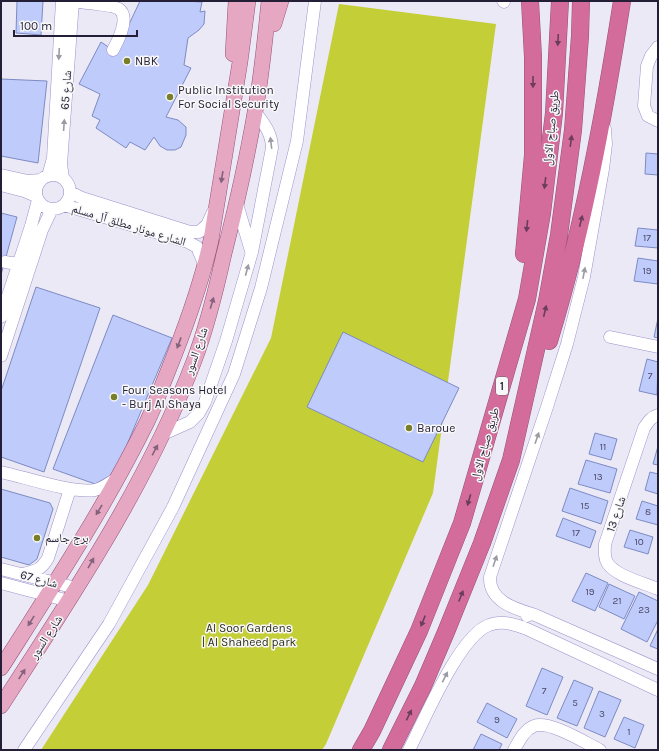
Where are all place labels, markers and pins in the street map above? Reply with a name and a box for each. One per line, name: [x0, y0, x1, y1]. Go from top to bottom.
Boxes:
place label: NBK: [135, 54, 159, 68]
marker: NBK: [122, 56, 132, 66]
place label: Public Institution For Social Security: [178, 83, 279, 111]
marker: Public Institution For Social Security: [165, 92, 175, 102]
place label: Four Seasons Hotel - Burj Al Shaya: [122, 383, 227, 411]
marker: Four Seasons Hotel - Burj Al Shaya: [109, 392, 119, 402]
place label: Baroue: [417, 421, 455, 435]
marker: Baroue: [404, 423, 414, 433]
place label: برج جاسم: [45, 531, 89, 546]
marker: برج جاسم: [32, 533, 42, 543]

